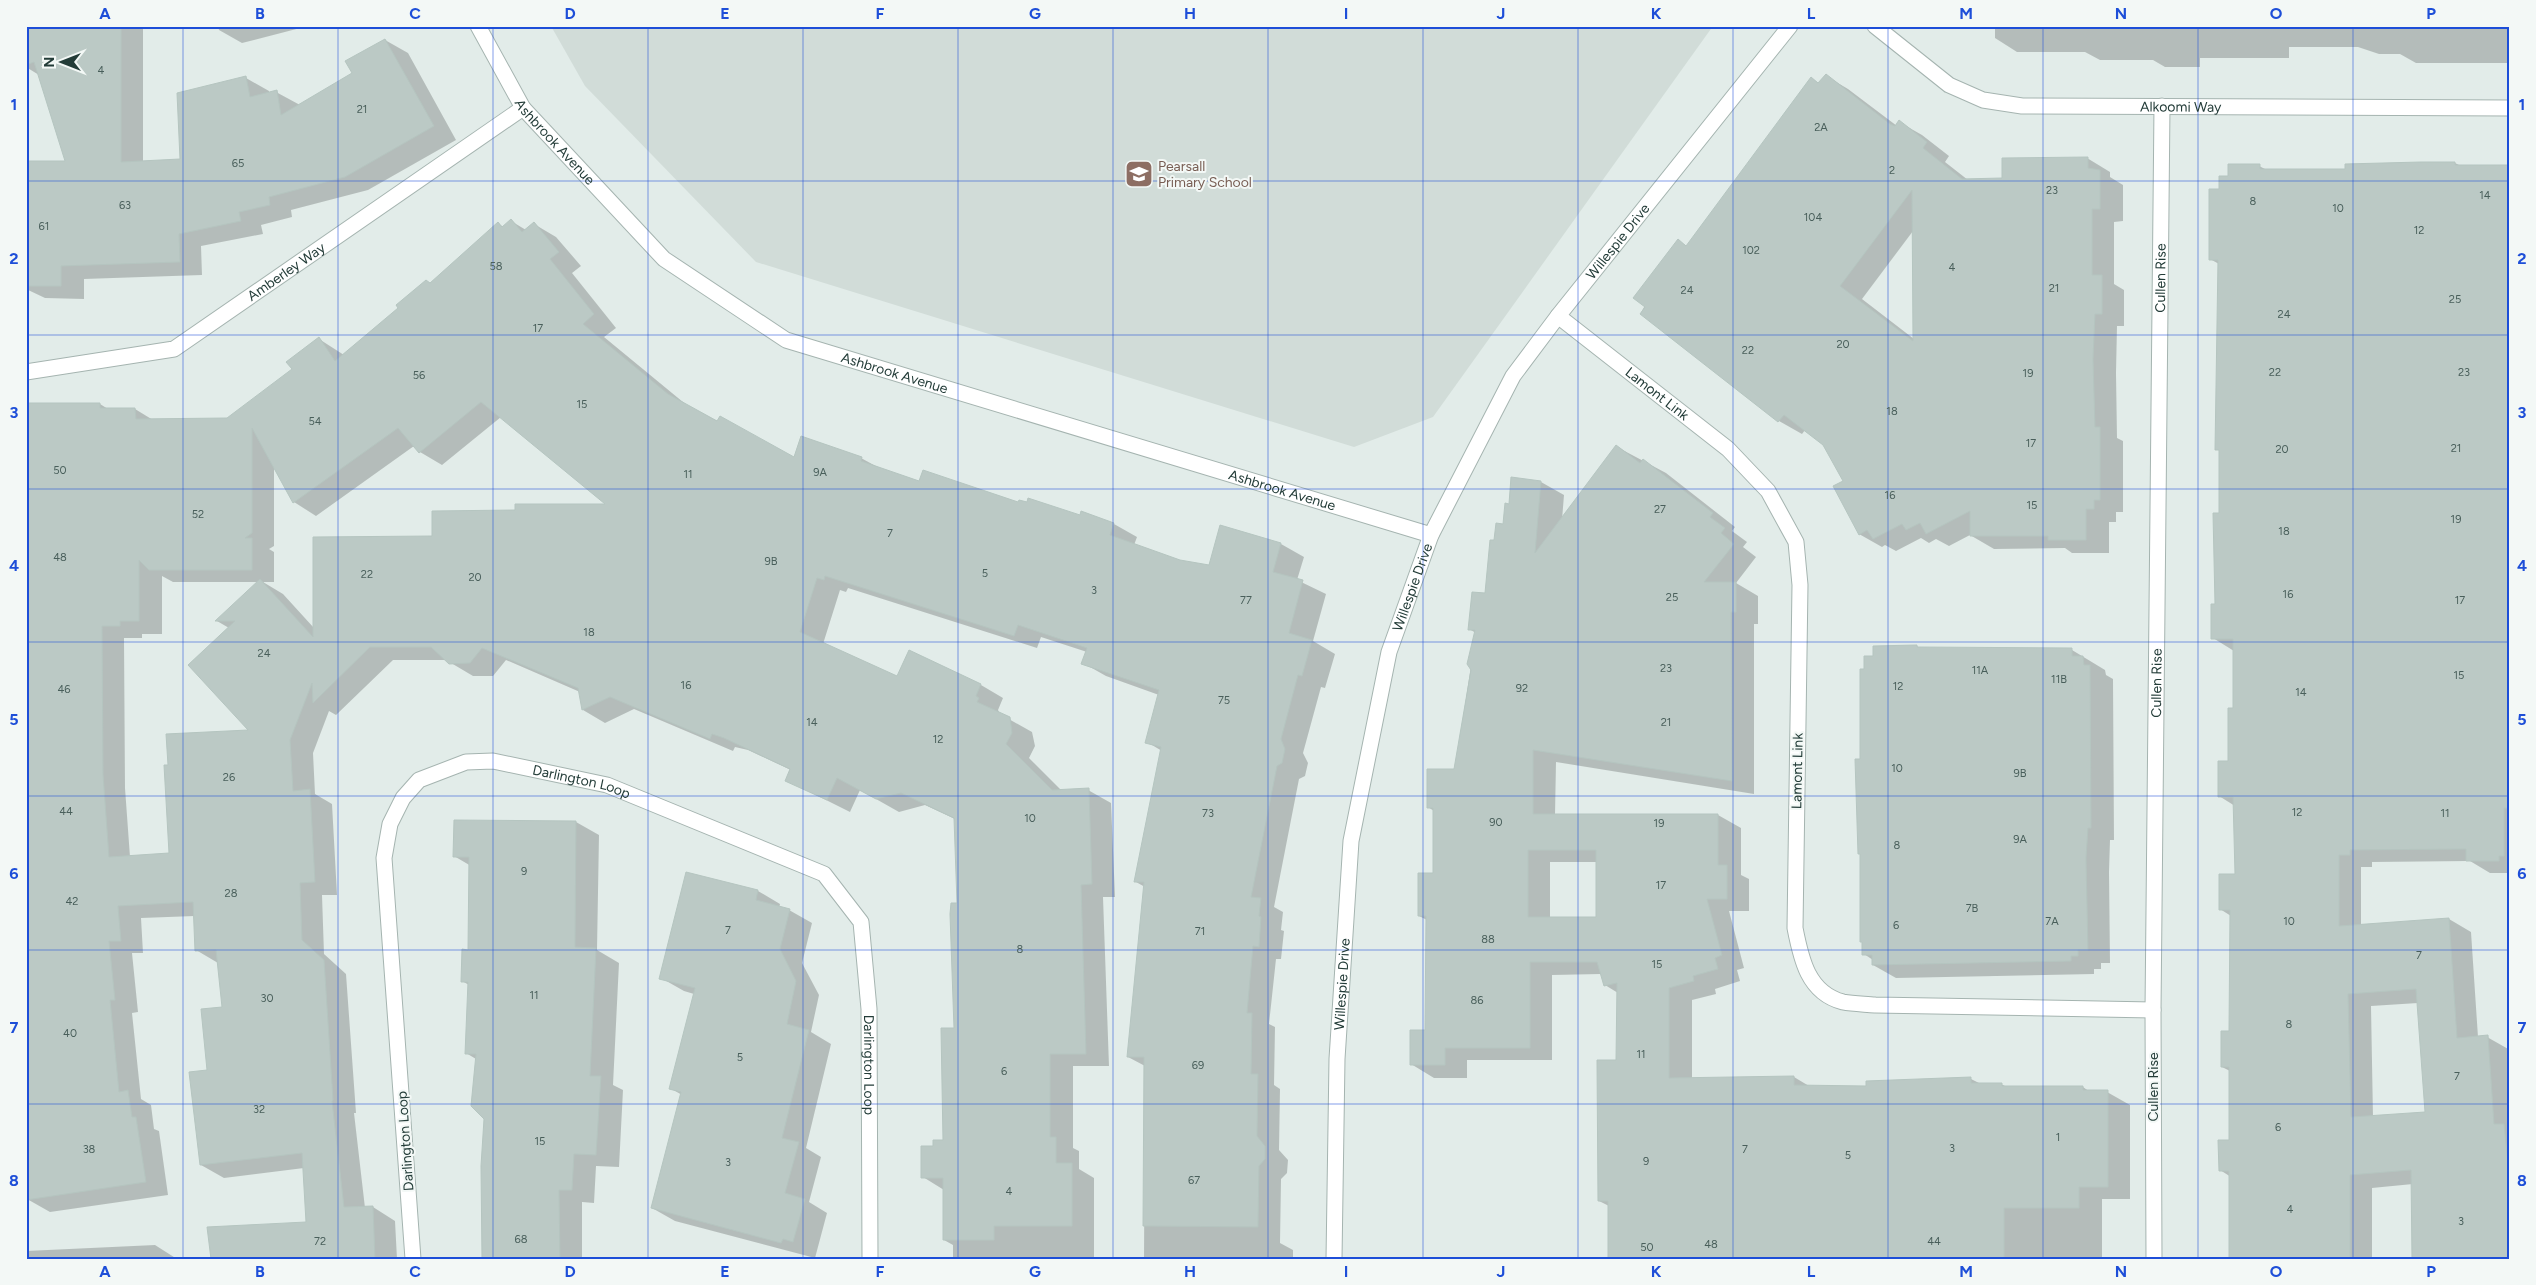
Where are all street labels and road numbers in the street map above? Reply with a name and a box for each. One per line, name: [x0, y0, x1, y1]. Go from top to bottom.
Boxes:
street label: Ashbrook Avenue: [511, 96, 599, 189]
street label: Alkoomi Way: [2140, 98, 2222, 116]
street label: Willespie Drive: [1583, 200, 1654, 283]
street label: Amberley Way: [244, 239, 329, 305]
street label: Cullen Rise: [2152, 243, 2170, 313]
street label: Ashbrook Avenue: [839, 349, 950, 398]
street label: Lamont Link: [1622, 364, 1692, 424]
street label: Ashbrook Avenue: [1227, 466, 1338, 515]
street label: Willespie Drive: [1389, 541, 1436, 634]
street label: Cullen Rise: [2148, 648, 2166, 718]
street label: Lamont Link: [1788, 733, 1807, 809]
street label: Darlington Loop: [531, 762, 633, 803]
street label: Willespie Drive: [1331, 937, 1354, 1031]
street label: Darlington Loop: [860, 1015, 877, 1115]
street label: Cullen Rise: [2145, 1052, 2162, 1122]
street label: Darlington Loop: [394, 1090, 417, 1192]

